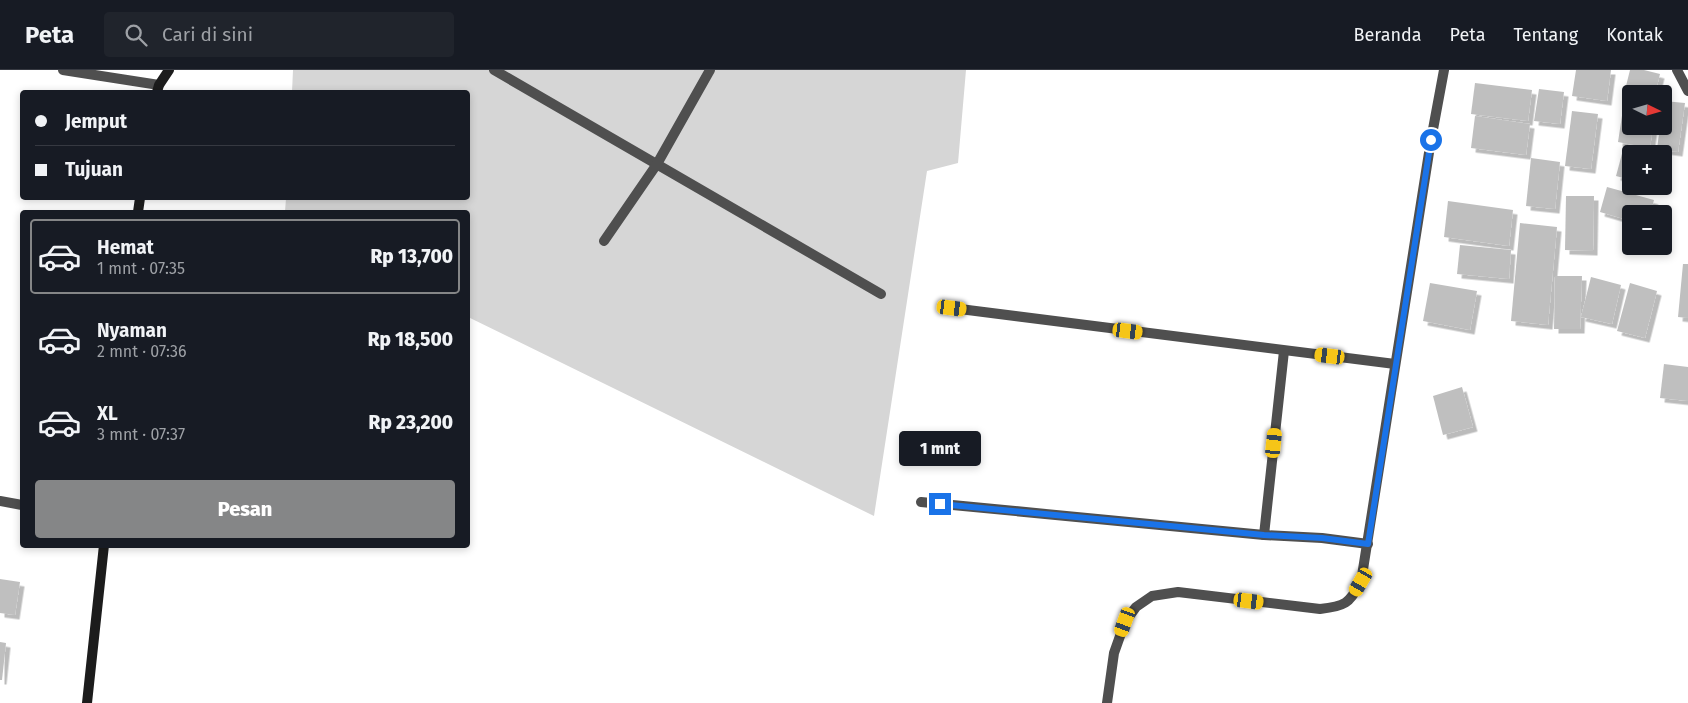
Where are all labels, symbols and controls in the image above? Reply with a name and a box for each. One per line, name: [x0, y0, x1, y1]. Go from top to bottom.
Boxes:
search box: [104, 12, 454, 57]
text: Peta: [25, 21, 74, 49]
icon: search: [122, 21, 150, 49]
text: Cari di sini: [162, 23, 253, 46]
text: Beranda: [1354, 24, 1422, 46]
text: Peta: [1450, 24, 1485, 46]
text: Tentang: [1513, 24, 1578, 46]
text: Kontak: [1606, 24, 1663, 46]
north arrow: [1622, 85, 1672, 135]
map controls: [1622, 85, 1672, 255]
text: Jemput: [65, 110, 127, 133]
route start: [1420, 129, 1442, 151]
button: +: [1622, 145, 1672, 195]
text: Tujuan: [65, 158, 123, 181]
button: −: [1622, 205, 1672, 255]
icon: car: [37, 234, 82, 279]
text: Hemat: [97, 236, 154, 259]
text: Rp 13,700: [371, 245, 453, 268]
text: 1 mnt · 07:35: [97, 259, 185, 278]
car: [936, 299, 967, 317]
icon: car: [37, 317, 82, 362]
text: Nyaman: [97, 319, 167, 342]
car: [1112, 322, 1143, 340]
text: Rp 18,500: [368, 328, 453, 351]
text: 2 mnt · 07:36: [97, 342, 187, 361]
car: [1314, 347, 1345, 365]
icon: car: [37, 400, 82, 445]
text: XL: [97, 402, 118, 425]
text: Rp 23,200: [369, 411, 453, 434]
text: 3 mnt · 07:37: [97, 425, 185, 444]
car: [1264, 427, 1283, 459]
callout: 1 mnt: [899, 432, 981, 466]
text: 1 mnt: [920, 439, 960, 458]
button: Pesan: [35, 480, 455, 538]
route end: [929, 493, 951, 515]
car: [1347, 565, 1374, 599]
car: [1233, 592, 1264, 610]
car: [1112, 605, 1137, 639]

